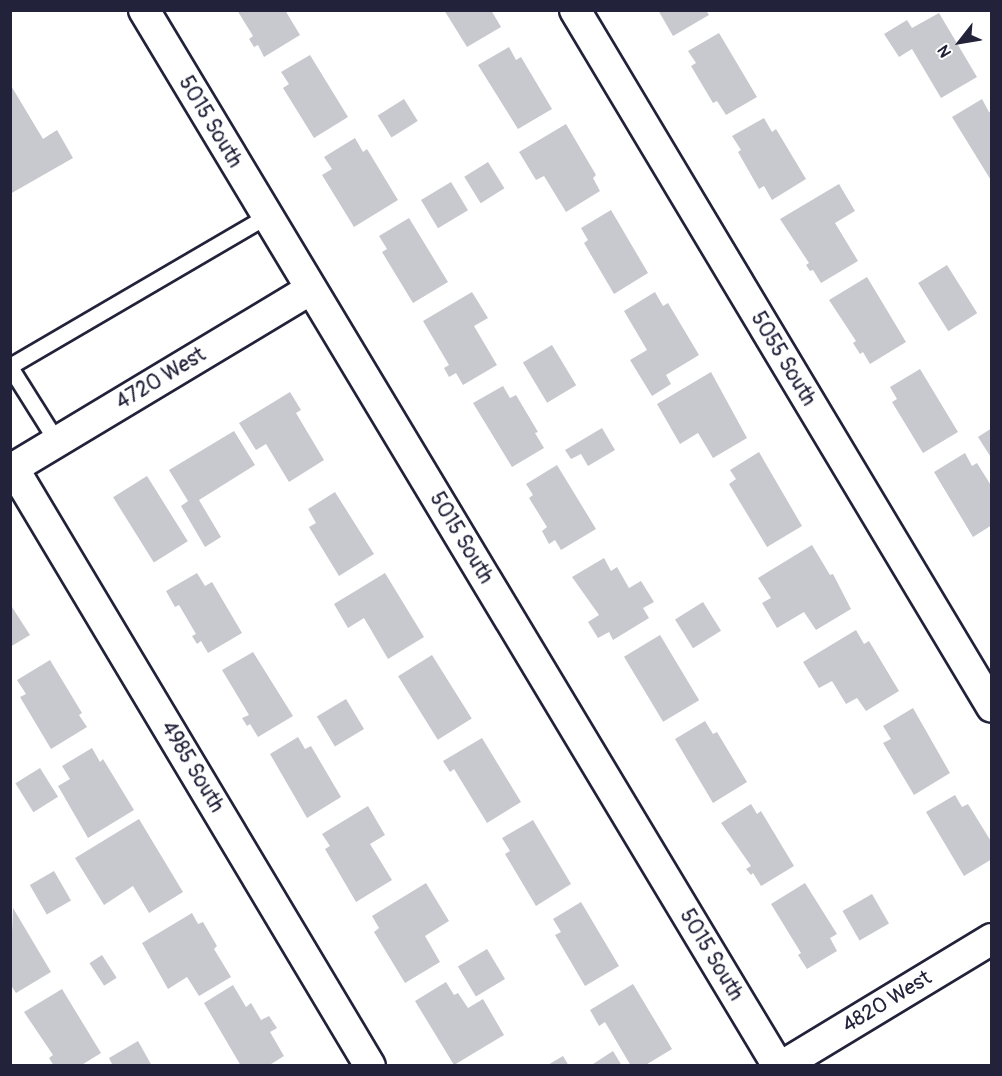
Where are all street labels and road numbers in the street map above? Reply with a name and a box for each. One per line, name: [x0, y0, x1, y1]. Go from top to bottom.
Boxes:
street label: 5015 South: [173, 72, 247, 172]
street label: 5055 South: [745, 307, 821, 411]
street label: 4720 West: [112, 342, 210, 416]
street label: 5015 South: [424, 488, 498, 588]
street label: 4985 South: [155, 717, 229, 817]
street label: 5015 South: [674, 905, 748, 1005]
street label: 4820 West: [838, 966, 936, 1038]

